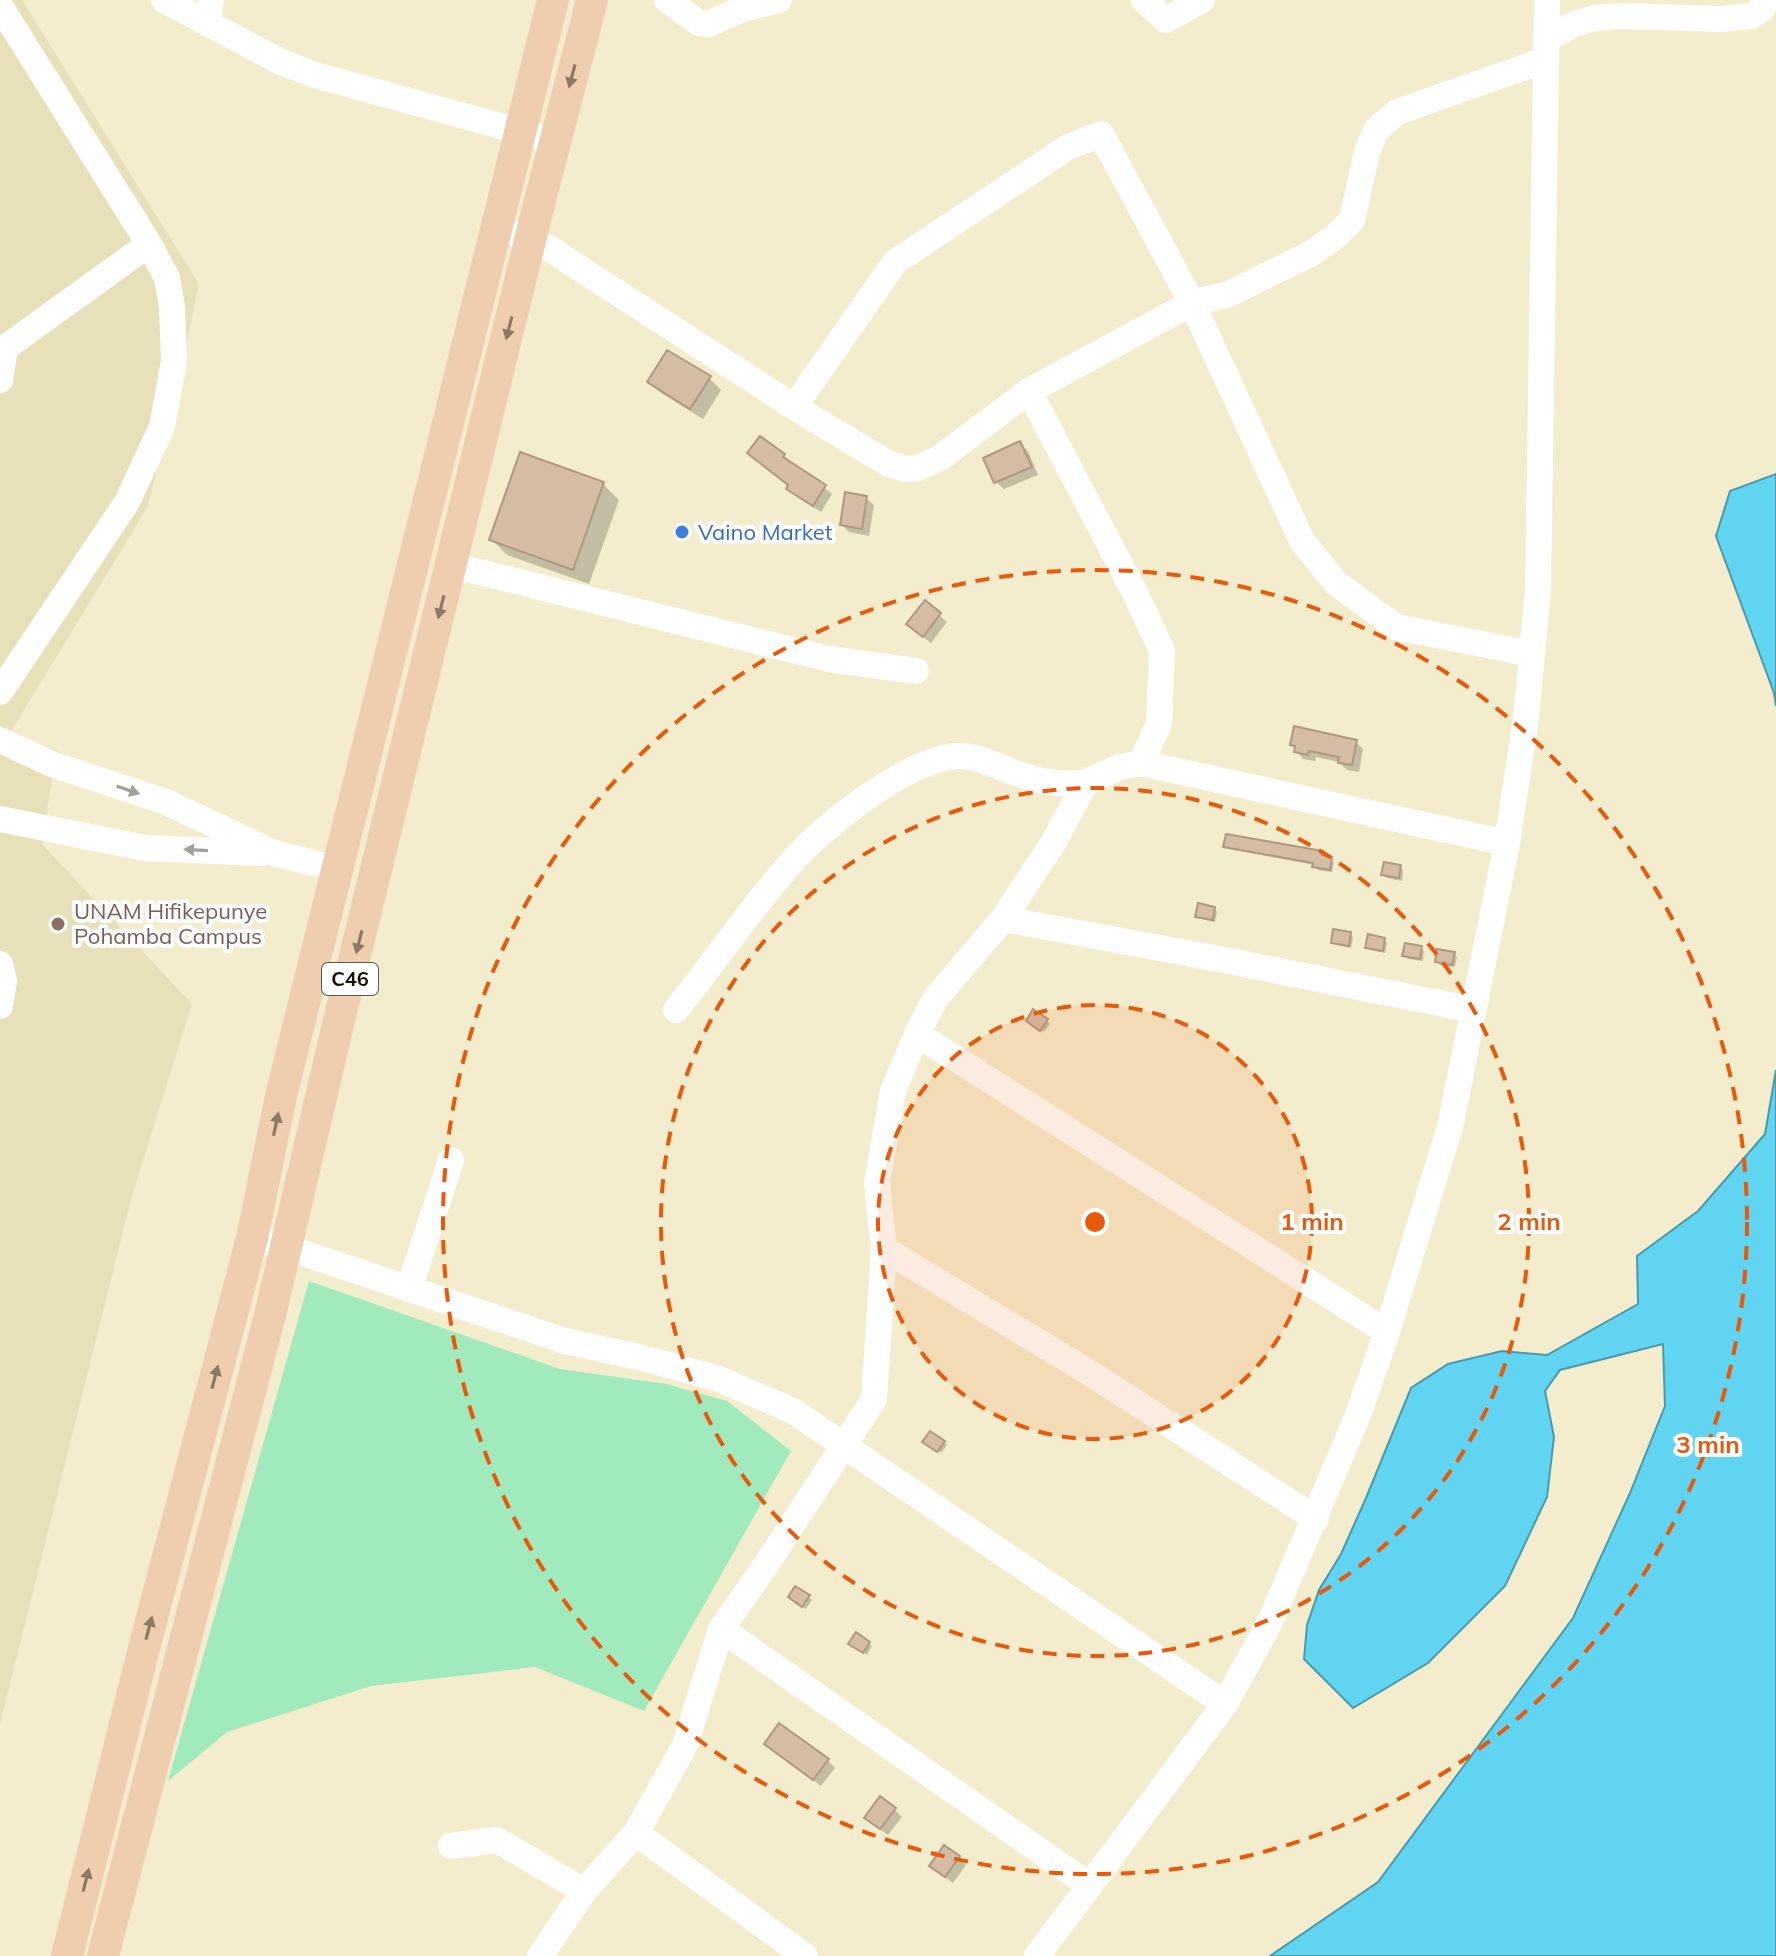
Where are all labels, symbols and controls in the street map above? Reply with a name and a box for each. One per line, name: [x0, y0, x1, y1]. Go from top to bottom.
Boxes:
one-way arrow: [566, 63, 578, 88]
one-way arrow: [502, 315, 515, 340]
place label: Vaino Market: [698, 518, 833, 546]
marker: Vaino Market: [673, 523, 691, 541]
one-way arrow: [434, 595, 447, 620]
one-way arrow: [117, 784, 141, 796]
one-way arrow: [183, 843, 208, 856]
place label: UNAM Hifikepunye Pohamba Campus: [74, 897, 267, 950]
marker: UNAM Hifikepunye Pohamba Campus: [49, 915, 67, 933]
one-way arrow: [353, 929, 365, 954]
road number: C46: [322, 963, 378, 995]
one-way arrow: [270, 1111, 282, 1136]
text: 1 min: [1280, 1206, 1344, 1236]
text: 2 min: [1497, 1206, 1561, 1236]
centre of rings: [1081, 1208, 1109, 1236]
one-way arrow: [210, 1364, 222, 1389]
text: 3 min: [1676, 1429, 1740, 1459]
one-way arrow: [143, 1616, 155, 1641]
one-way arrow: [81, 1868, 93, 1893]

